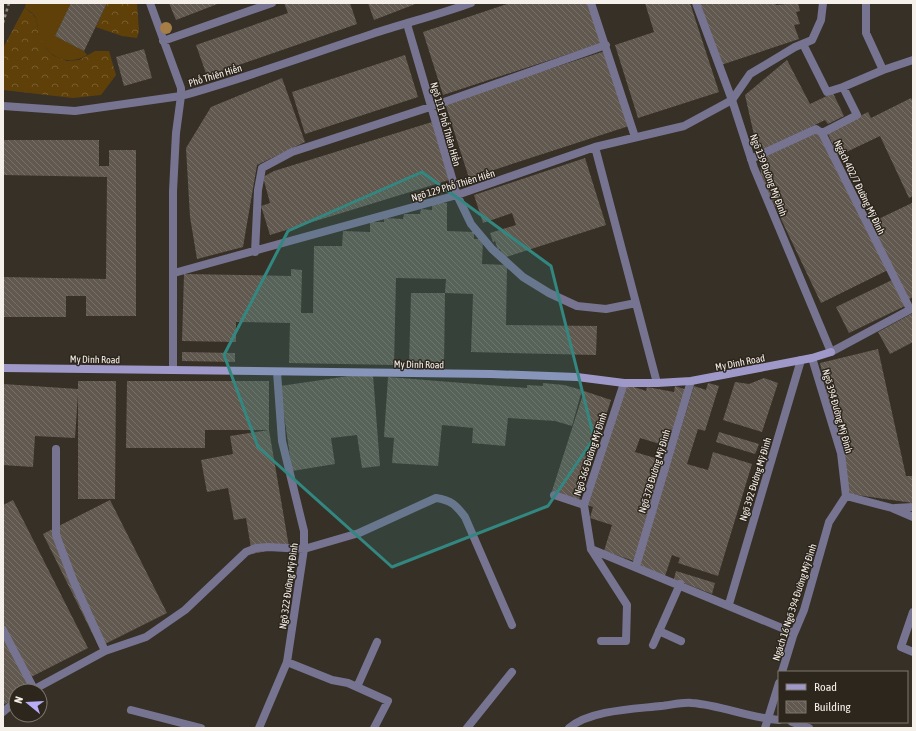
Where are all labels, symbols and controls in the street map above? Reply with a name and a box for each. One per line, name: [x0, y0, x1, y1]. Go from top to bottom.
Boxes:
street label: Phố Thiên Hiền: [187, 62, 243, 89]
street label: Ngõ 111 Phố Thiên Hiền: [428, 81, 463, 168]
street label: Ngõ 139 Đường Mỹ Đình: [748, 133, 789, 218]
street label: Ngách 402/7 Đường Mỹ Đình: [832, 138, 887, 236]
street label: Ngõ 129 Phố Thiên Hiền: [410, 167, 496, 203]
street label: My Dinh Road: [714, 352, 766, 373]
street label: My Dinh Road: [70, 354, 120, 365]
street label: My Dinh Road: [394, 359, 444, 370]
street label: Ngõ 394 Đường Mỹ Đình: [820, 368, 855, 455]
street label: Ngõ 366 Đường Mỹ Đình: [572, 411, 609, 497]
street label: Ngõ 378 Đường Mỹ Đình: [637, 428, 672, 514]
street label: Ngõ 392 Đường Mỹ Đình: [738, 436, 773, 522]
street label: Ngõ 322 Đường Mỹ Đình: [277, 542, 300, 630]
street label: Ngách 16 Ngõ 394 Đường Mỹ Đình: [770, 542, 819, 662]
legend: [778, 671, 908, 723]
text: Road: [814, 680, 837, 694]
north arrow: [8, 683, 48, 723]
text: N: [12, 695, 25, 705]
text: Building: [814, 700, 852, 714]

